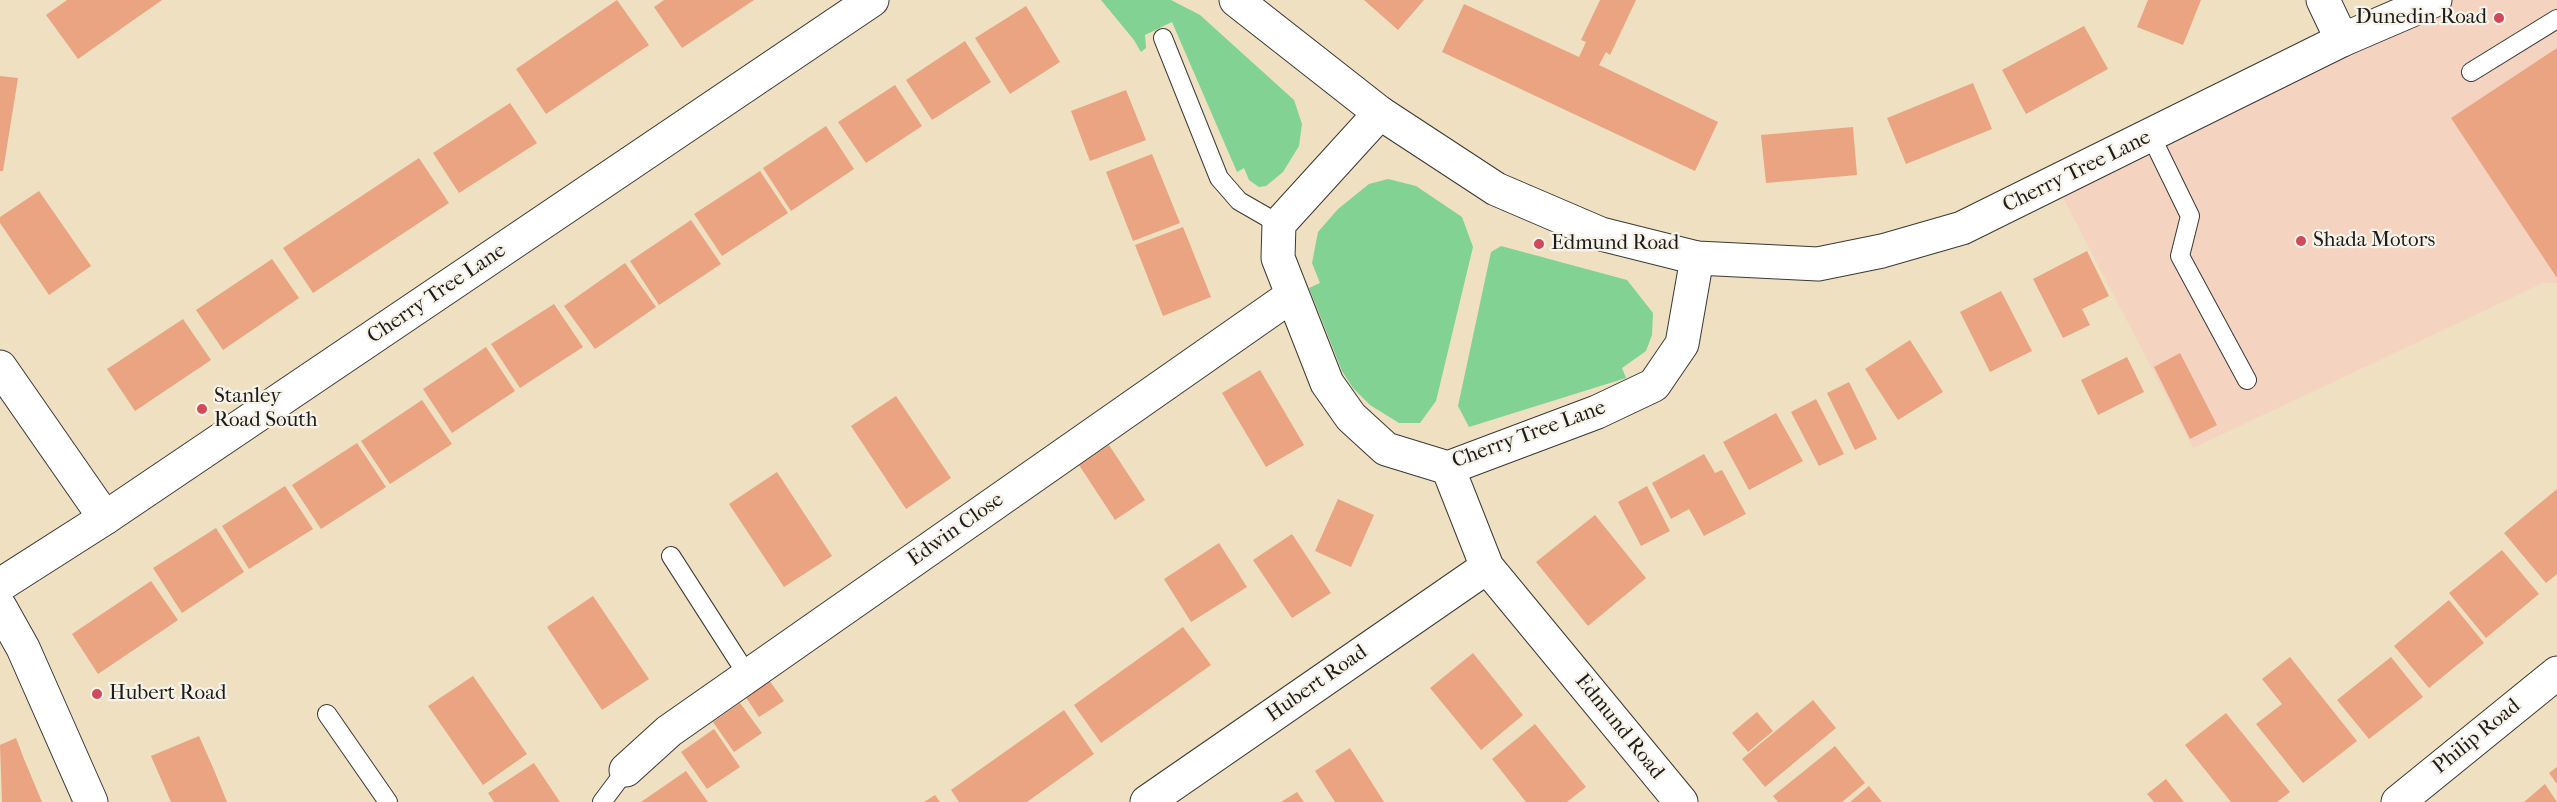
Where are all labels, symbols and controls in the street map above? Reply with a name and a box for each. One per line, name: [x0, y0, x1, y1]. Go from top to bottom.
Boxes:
place label: Dunedin Road: [2356, 5, 2487, 31]
marker: Dunedin Road: [2492, 11, 2506, 25]
street label: Cherry Tree Lane: [1999, 125, 2155, 219]
place label: Shada Motors: [2313, 228, 2435, 254]
place label: Edmund Road: [1551, 231, 1679, 257]
marker: Shada Motors: [2294, 234, 2308, 248]
marker: Edmund Road: [1532, 237, 1546, 251]
street label: Cherry Tree Lane: [363, 238, 511, 350]
place label: Stanley Road South: [214, 384, 318, 434]
street label: Cherry Tree Lane: [1449, 396, 1609, 474]
marker: Stanley Road South: [195, 402, 209, 416]
street label: Edwin Close: [903, 488, 1009, 572]
street label: Hubert Road: [1262, 640, 1372, 728]
street label: Edmund Road: [1569, 669, 1669, 785]
place label: Hubert Road: [109, 681, 226, 707]
marker: Hubert Road: [90, 687, 104, 701]
street label: Philip Road: [2428, 694, 2526, 780]

